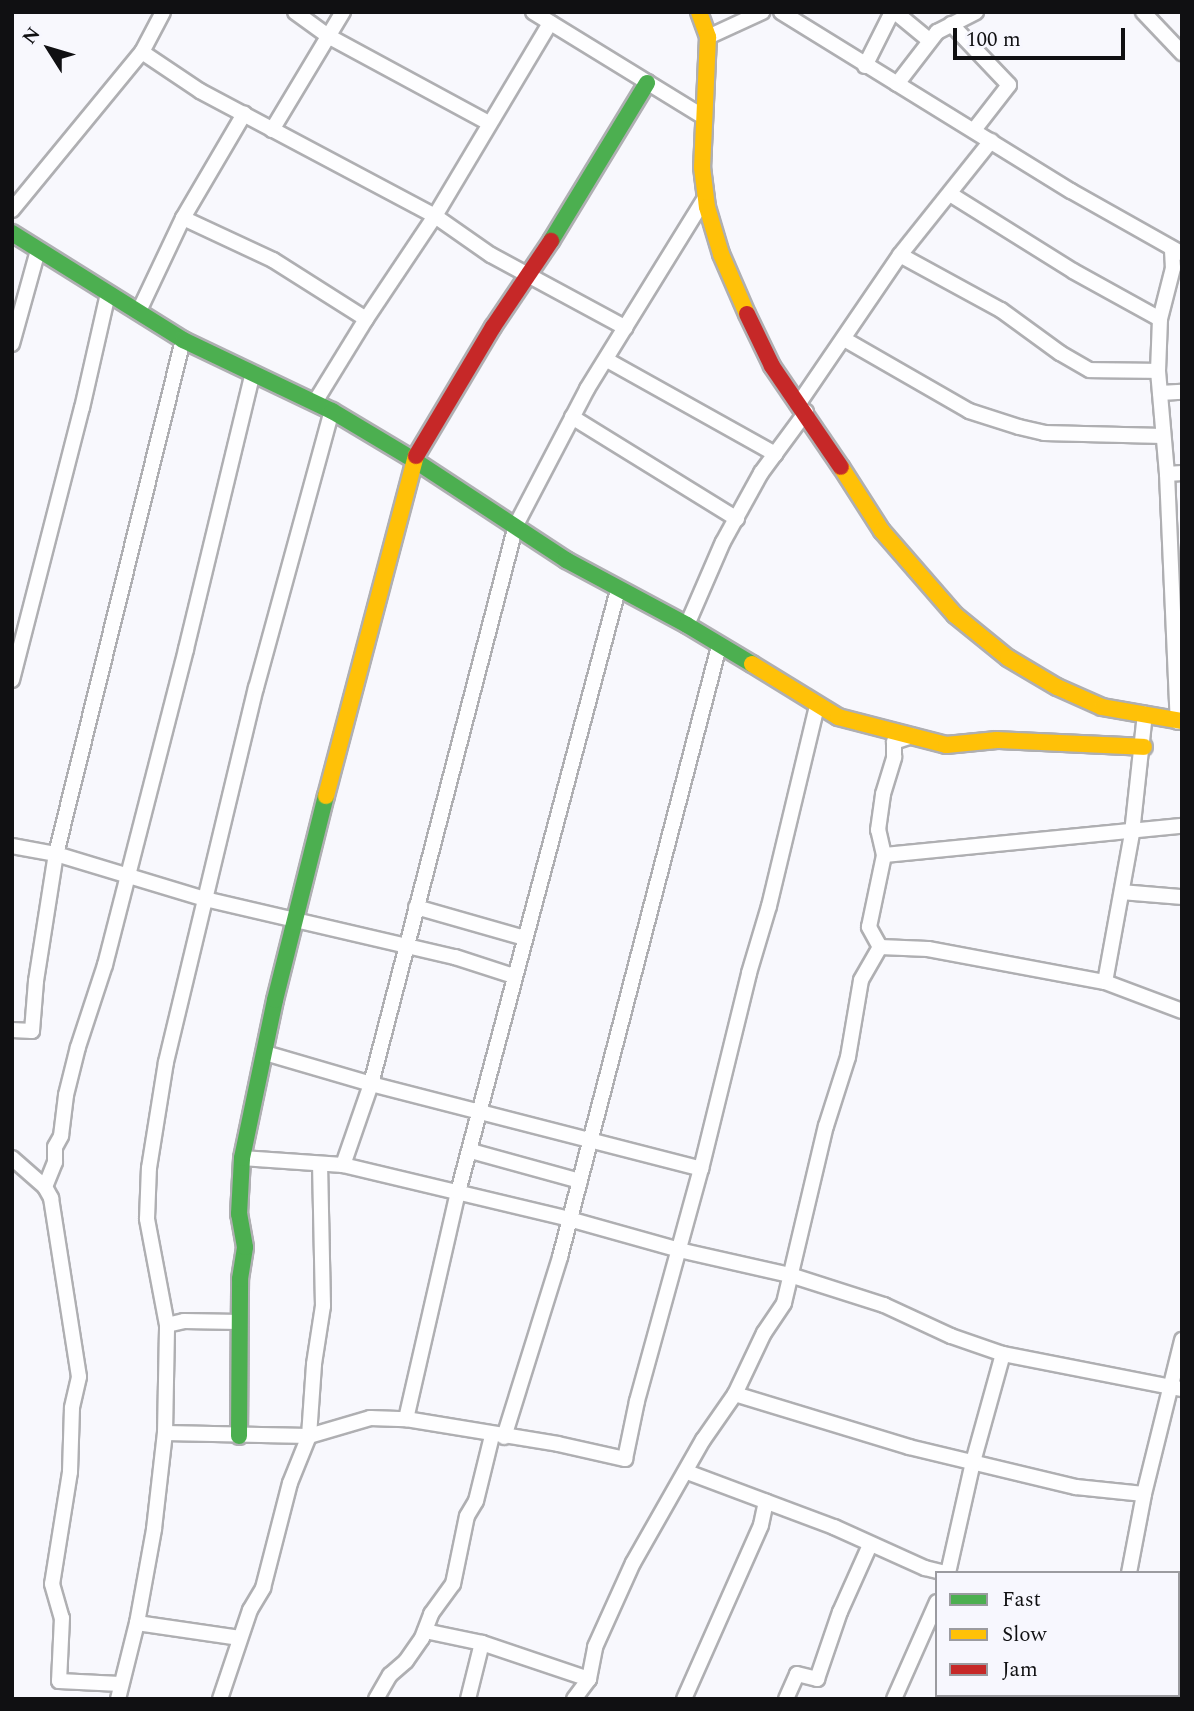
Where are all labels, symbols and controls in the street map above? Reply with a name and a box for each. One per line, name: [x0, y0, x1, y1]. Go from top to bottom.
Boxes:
north arrow: [14, 14, 84, 84]
scale bar: [956, 14, 1128, 58]
text: N: [16, 21, 48, 51]
text: 100 m: [966, 24, 1021, 56]
legend: [935, 1571, 1180, 1697]
text: Fast: [1002, 1584, 1041, 1616]
text: Slow: [1002, 1619, 1046, 1651]
text: Jam: [1002, 1654, 1038, 1686]

